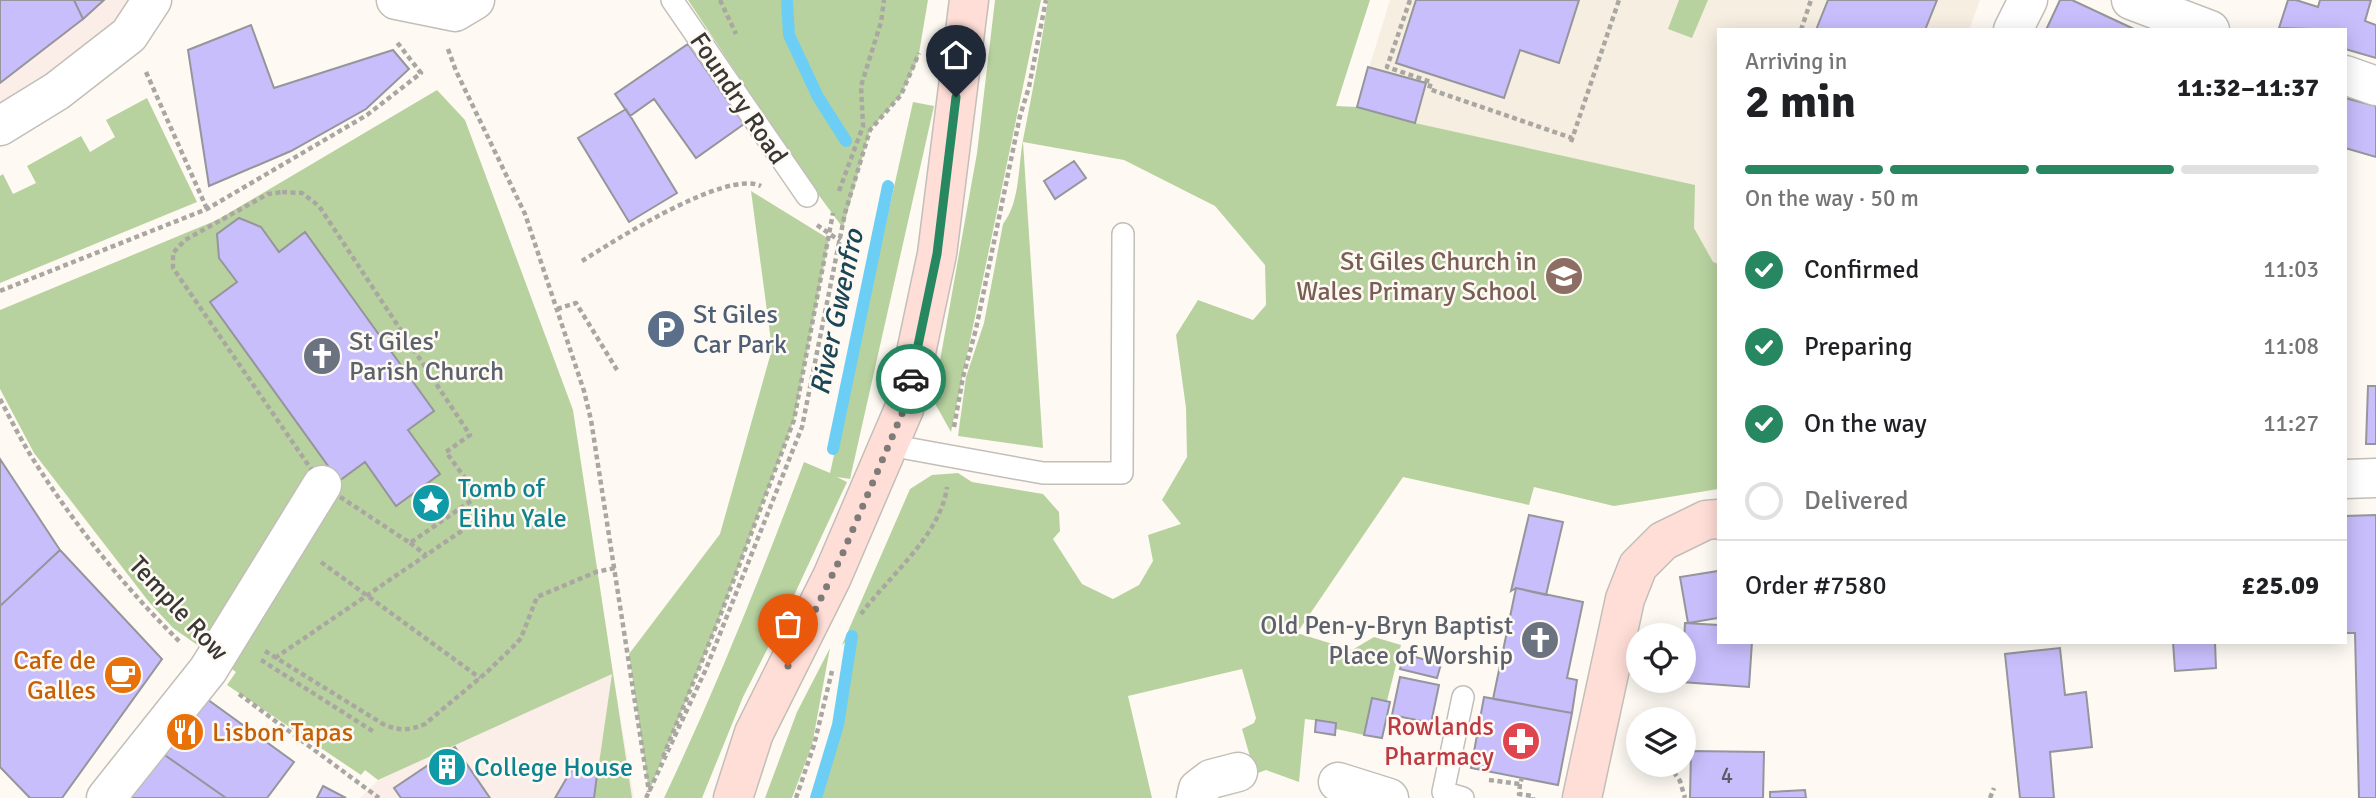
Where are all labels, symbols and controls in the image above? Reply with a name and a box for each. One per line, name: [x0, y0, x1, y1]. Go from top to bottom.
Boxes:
pin: [926, 25, 986, 97]
street label: Foundry Road: [682, 26, 794, 171]
icon: home: [937, 36, 975, 74]
text: Arriving in: [1745, 47, 1847, 76]
text: 11:32–11:37: [2177, 72, 2319, 104]
text: 2 min: [1745, 74, 1856, 130]
text: On the way · 50 m: [1745, 184, 1919, 213]
water label: River Gwenfro: [803, 225, 871, 398]
place label: St Giles Church in Wales Primary School: [1296, 246, 1537, 308]
icon: check: [1745, 251, 1783, 289]
text: Confirmed: [1804, 254, 1919, 286]
school or university icon: St Giles Church in Wales Primary School: [1543, 255, 1585, 297]
text: 11:03: [2263, 255, 2319, 284]
place label: St Giles Car Park: [693, 299, 787, 361]
parking icon: St Giles Car Park: [645, 308, 687, 350]
place label: St Giles' Parish Church: [349, 326, 504, 388]
icon: check: [1745, 328, 1783, 366]
text: Preparing: [1804, 331, 1912, 363]
text: 11:08: [2263, 332, 2319, 361]
church icon: St Giles' Parish Church: [301, 335, 343, 377]
courier: [876, 344, 946, 414]
icon: car: [892, 360, 930, 398]
icon: check: [1745, 405, 1783, 443]
text: On the way: [1804, 408, 1927, 440]
text: 11:27: [2263, 409, 2319, 438]
place label: Tomb of Elihu Yale: [458, 473, 567, 535]
place icon: Tomb of Elihu Yale: [410, 482, 452, 524]
text: Delivered: [1804, 485, 1909, 517]
street label: Temple Row: [122, 550, 235, 668]
text: Order #7580: [1745, 570, 1886, 602]
text: £25.09: [2241, 570, 2319, 602]
pin: [758, 594, 818, 666]
icon: bag: [769, 605, 807, 643]
place label: Old Pen-y-Bryn Baptist Place of Worship: [1260, 610, 1513, 672]
church icon: Old Pen-y-Bryn Baptist Place of Worship: [1519, 619, 1561, 661]
map controls: [1626, 623, 1696, 777]
button: locate: [1626, 623, 1696, 693]
place label: Cafe de Galles: [13, 645, 96, 707]
cafe icon: Cafe de Galles: [102, 654, 144, 696]
button: layers: [1626, 707, 1696, 777]
restaurant icon: Lisbon Tapas: [164, 711, 206, 753]
place label: Rowlands Pharmacy: [1384, 711, 1494, 773]
place label: Lisbon Tapas: [212, 717, 353, 749]
pharmacy icon: Rowlands Pharmacy: [1500, 720, 1542, 762]
building icon: College House: [426, 746, 468, 788]
place label: College House: [474, 752, 633, 784]
house number: 4: [1721, 761, 1733, 790]

